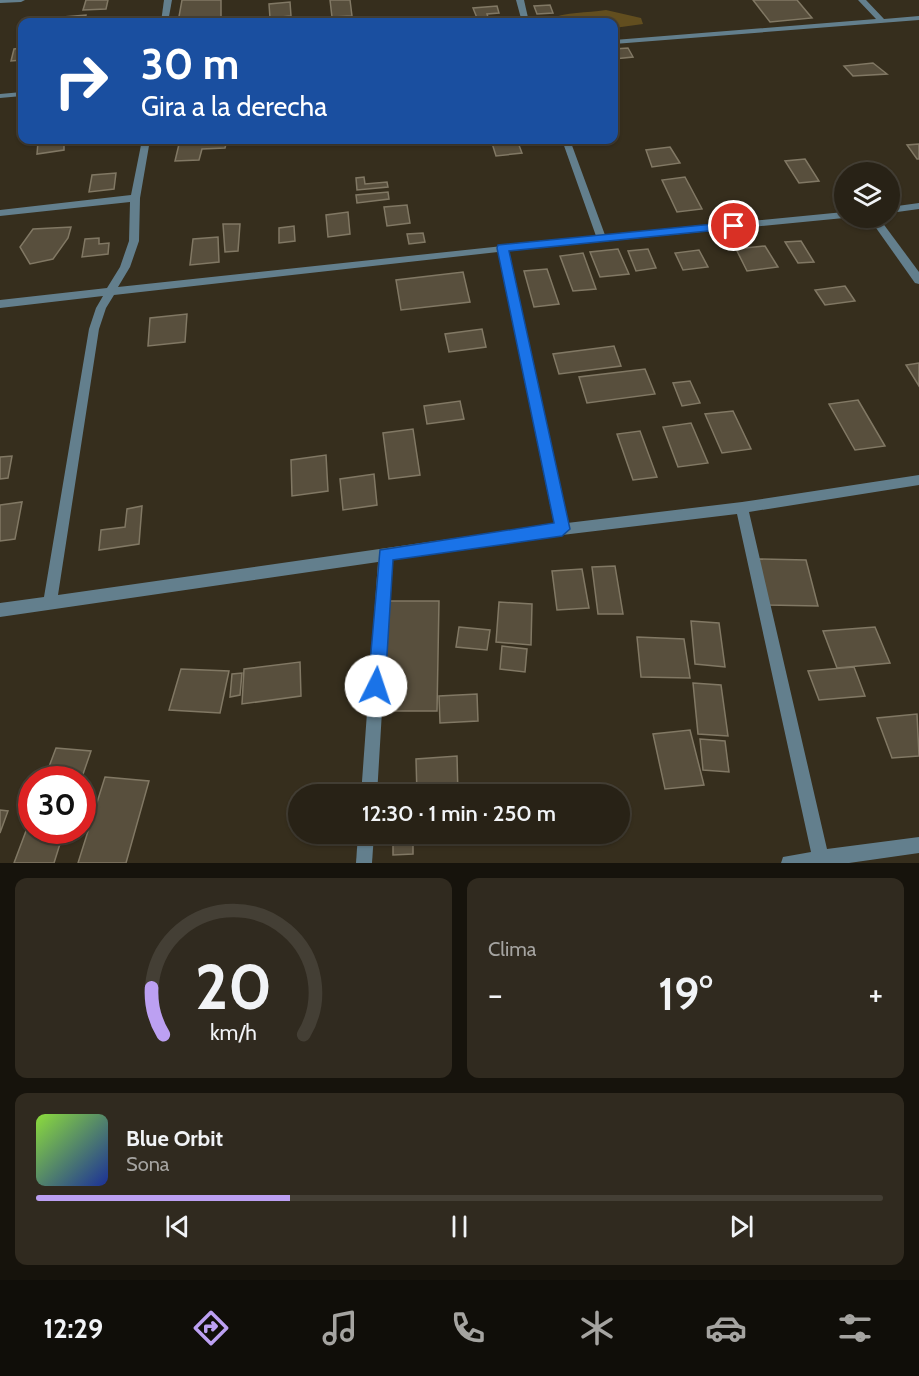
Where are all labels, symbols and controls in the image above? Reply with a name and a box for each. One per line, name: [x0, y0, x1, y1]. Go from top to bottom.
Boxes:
text: 30 m: [141, 38, 239, 90]
icon: right: [42, 42, 120, 120]
text: Gira a la derecha: [141, 90, 327, 123]
map controls: [834, 162, 900, 228]
button: layers: [834, 162, 900, 228]
pin: [708, 200, 759, 251]
icon: arrive: [717, 209, 750, 242]
position arrow: [344, 654, 408, 718]
speed limit sign: 30: [18, 766, 96, 844]
text: 12:30 · 1 min · 250 m: [362, 800, 556, 827]
text: Clima: [488, 937, 536, 961]
text: 20: [195, 949, 272, 1025]
text: 19°: [658, 967, 713, 1021]
text: −: [488, 974, 503, 1014]
text: +: [868, 974, 883, 1014]
text: km/h: [210, 1019, 257, 1045]
text: Blue Orbit: [126, 1125, 223, 1152]
text: Sona: [126, 1152, 169, 1176]
icon: previous: [161, 1210, 194, 1243]
icon: pause: [443, 1210, 476, 1243]
icon: next: [725, 1210, 758, 1243]
icon: directions: [190, 1307, 232, 1349]
icon: music: [319, 1307, 361, 1349]
icon: phone: [447, 1307, 489, 1349]
icon: climate: [576, 1307, 618, 1349]
icon: car: [705, 1307, 747, 1349]
icon: filters: [834, 1307, 876, 1349]
text: 12:29: [43, 1312, 103, 1345]

